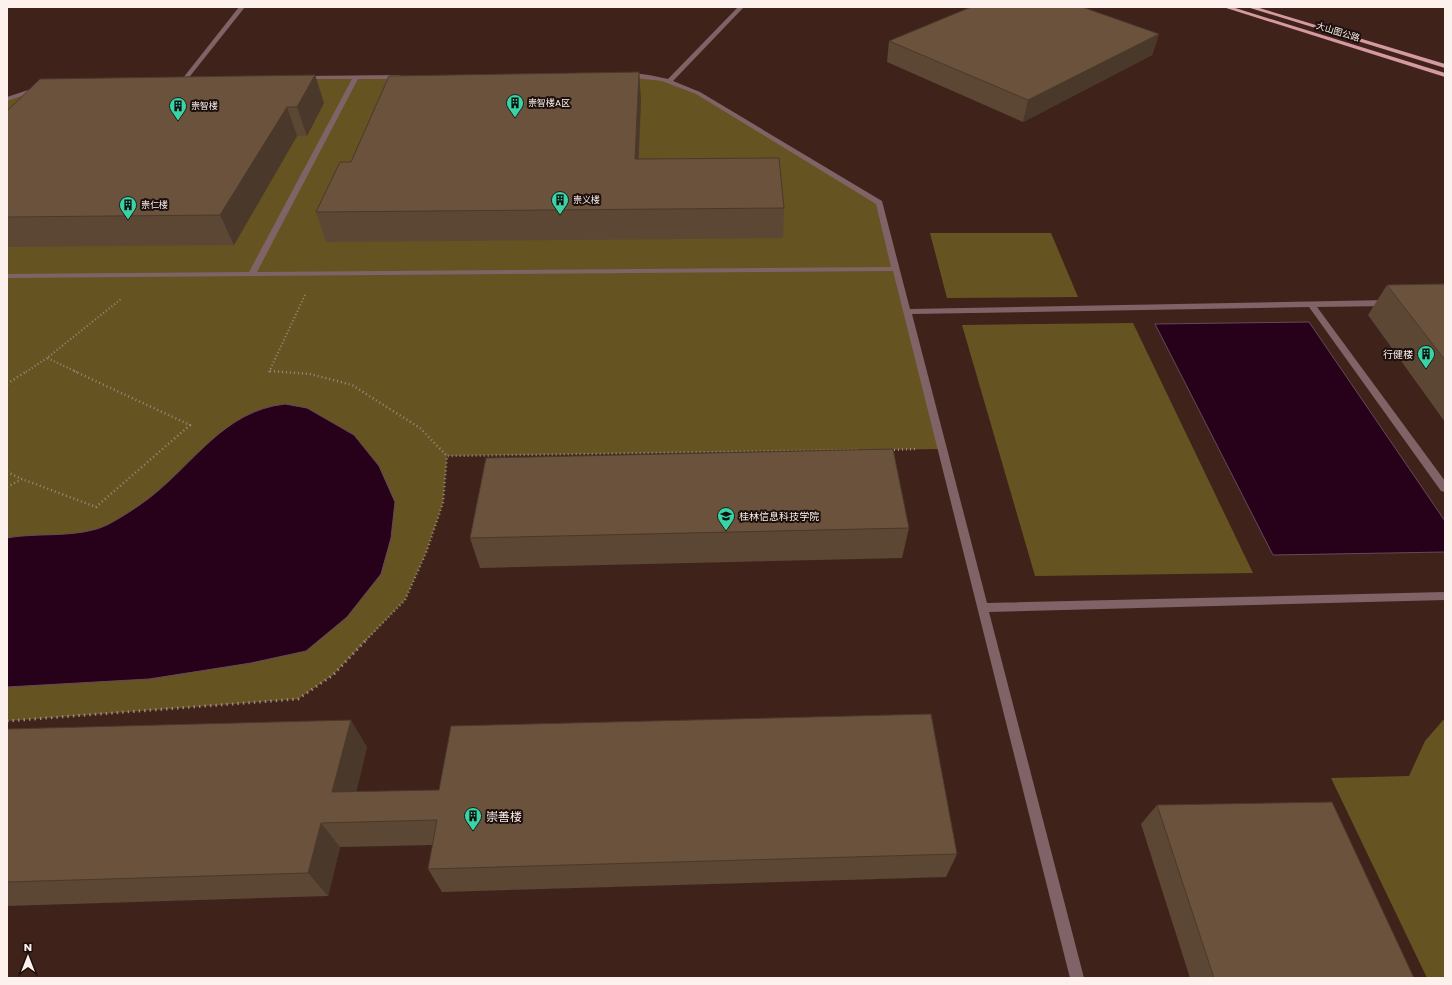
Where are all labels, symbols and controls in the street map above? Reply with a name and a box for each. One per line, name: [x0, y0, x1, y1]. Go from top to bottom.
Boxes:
street label: 大山图公路: [1315, 20, 1361, 44]
building icon: 崇智楼A区: [505, 93, 525, 118]
building icon: 崇智楼: [168, 96, 188, 121]
place label: 崇智楼A区: [528, 97, 570, 109]
place label: 崇智楼: [191, 100, 218, 112]
building icon: 崇义楼: [550, 190, 570, 215]
place label: 崇义楼: [573, 194, 600, 206]
building icon: 崇仁楼: [118, 195, 138, 220]
place label: 崇仁楼: [141, 199, 168, 211]
building icon: 行健楼: [1416, 344, 1436, 369]
place label: 行健楼: [1383, 347, 1413, 362]
school or university icon: 桂林信息科技学院: [716, 506, 736, 531]
place label: 桂林信息科技学院: [739, 509, 819, 524]
building icon: 崇善楼: [463, 806, 483, 831]
place label: 崇善楼: [486, 808, 522, 825]
north arrow: [8, 937, 48, 977]
text: N: [24, 939, 32, 955]

